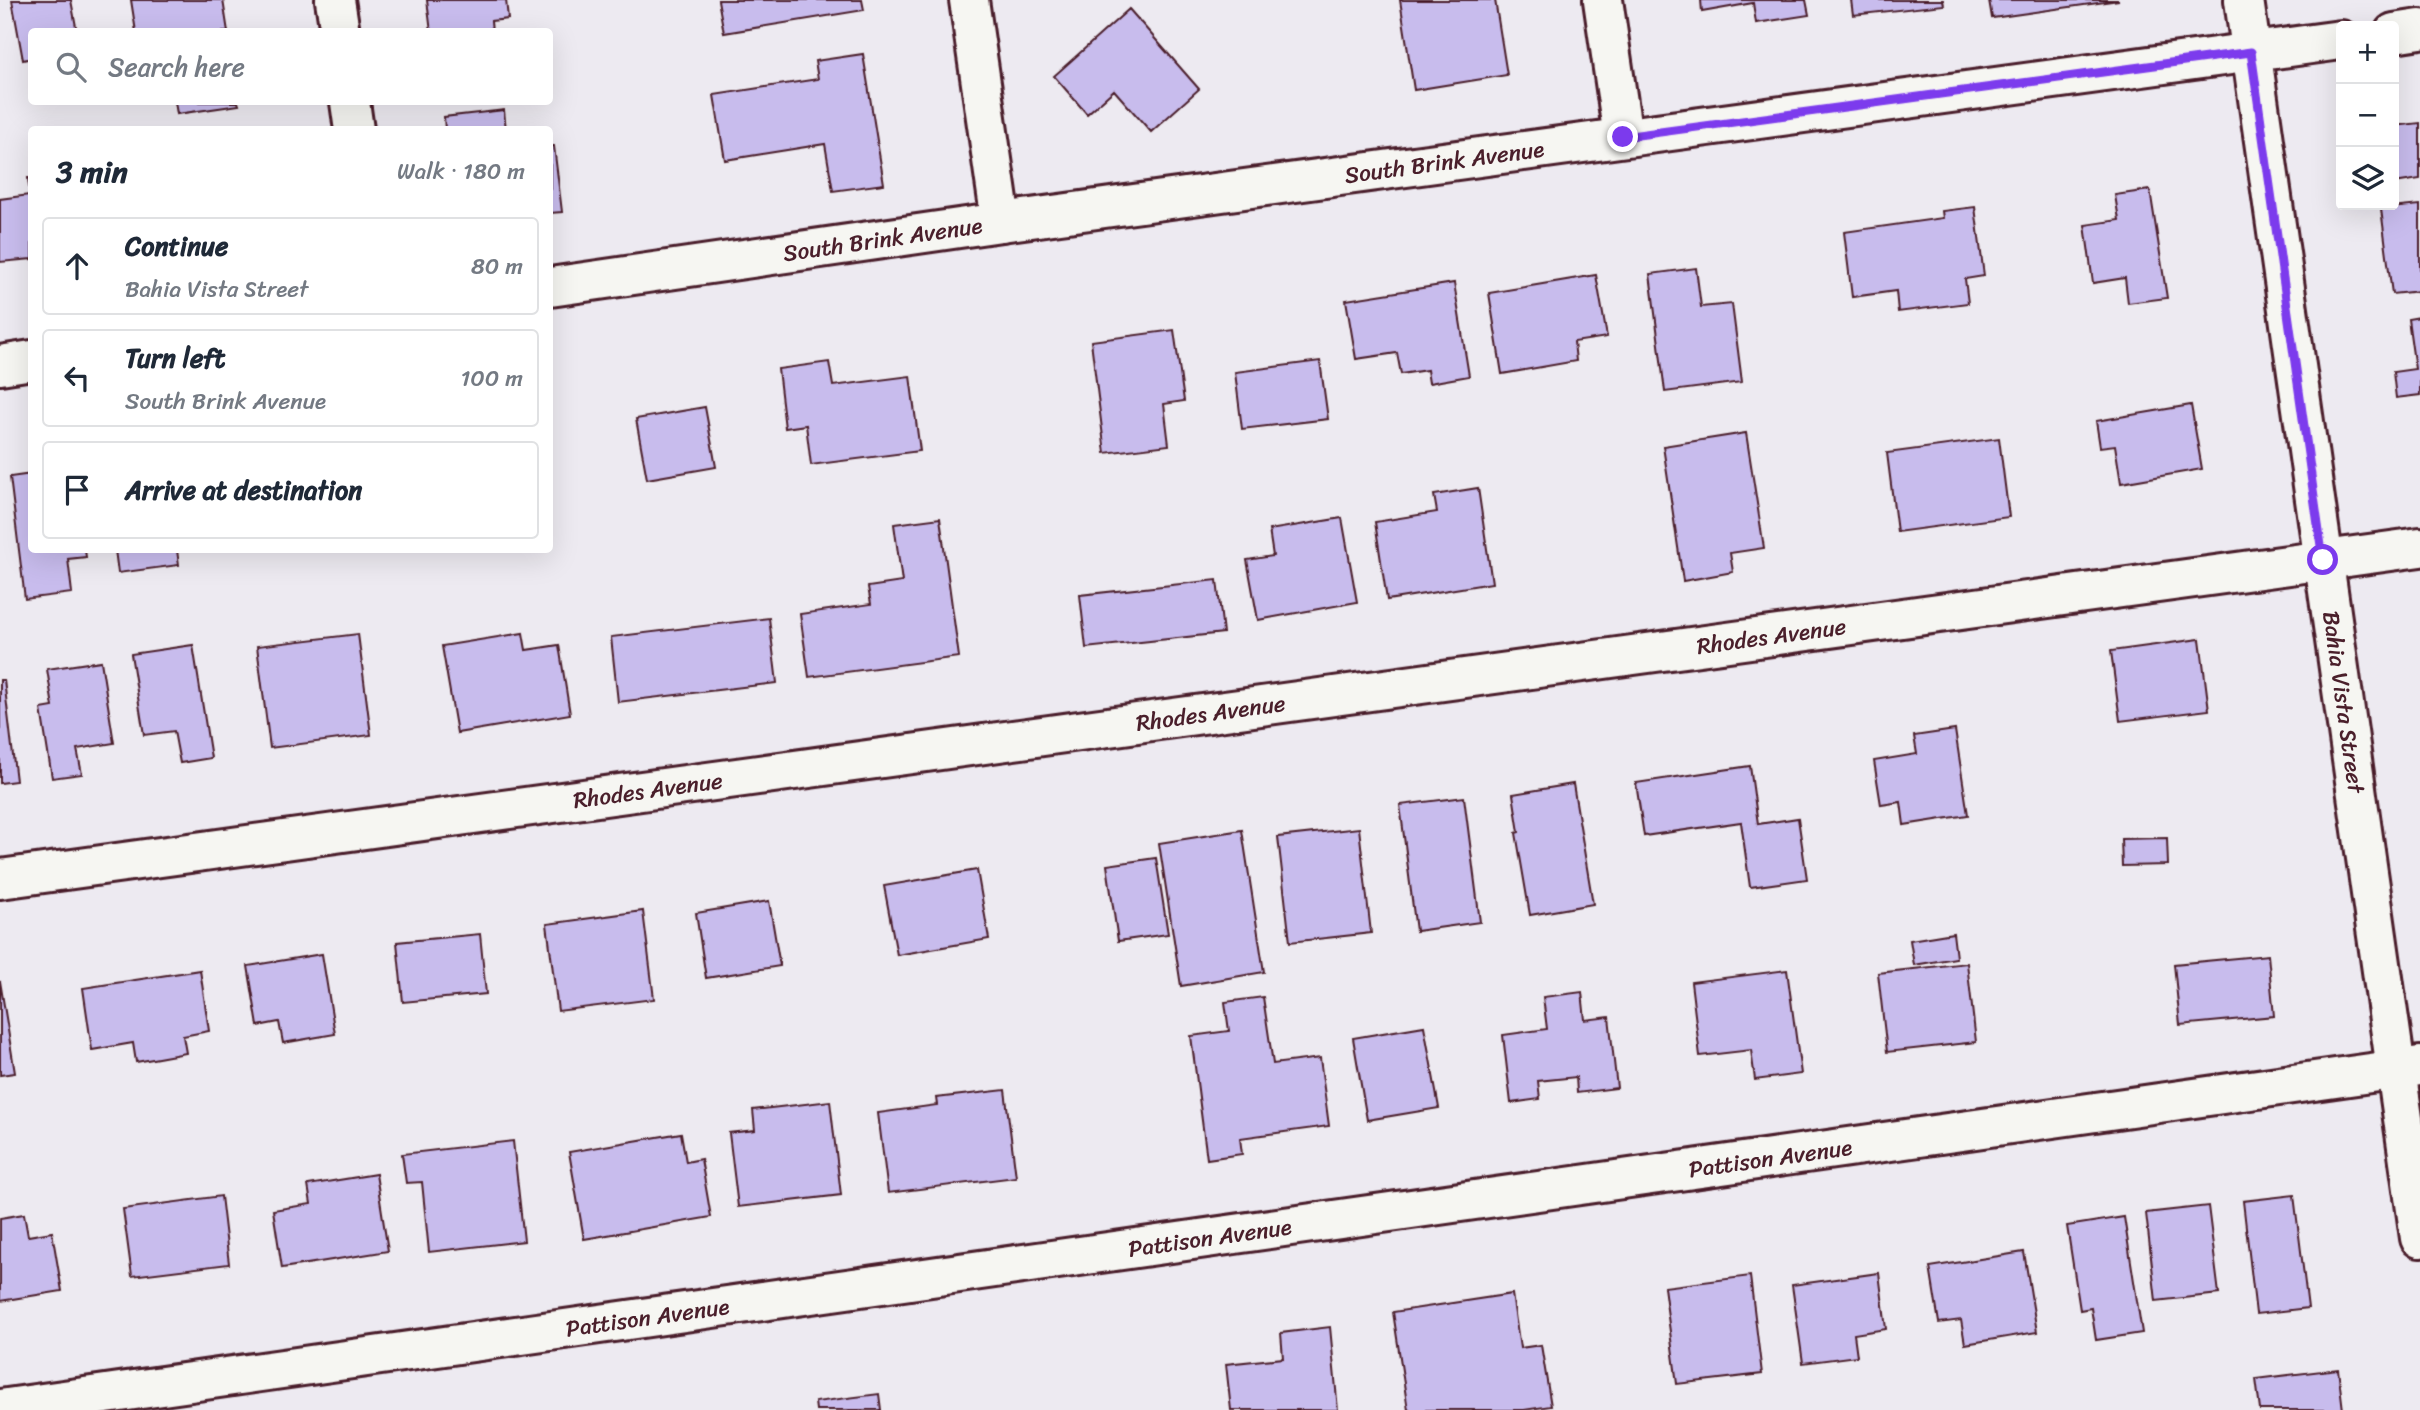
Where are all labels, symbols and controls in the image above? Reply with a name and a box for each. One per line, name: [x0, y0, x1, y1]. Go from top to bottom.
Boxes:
map controls: [2336, 21, 2399, 210]
button: +: [2336, 21, 2399, 84]
search box: [28, 28, 553, 105]
text: Search here: [108, 44, 245, 90]
icon: search: [52, 48, 90, 86]
button: −: [2336, 84, 2399, 147]
route end: [1607, 121, 1638, 152]
street label: South Brink Avenue: [1342, 128, 1547, 196]
text: 3 min: [56, 145, 128, 199]
button: layers: [2336, 147, 2399, 210]
text: Walk · 180 m: [397, 151, 525, 192]
street label: South Brink Avenue: [780, 204, 985, 274]
text: Continue: [125, 223, 228, 269]
text: 80 m: [471, 246, 523, 287]
icon: ahead: [58, 247, 96, 285]
text: Bahia Vista Street: [125, 269, 308, 310]
text: Turn left: [125, 335, 225, 381]
text: 100 m: [460, 358, 523, 399]
icon: left: [58, 359, 96, 397]
text: South Brink Avenue: [125, 381, 326, 422]
text: Arrive at destination: [125, 467, 362, 513]
icon: arrive: [58, 471, 96, 509]
route start: [2307, 544, 2338, 575]
street label: Rhodes Avenue: [1694, 605, 1849, 667]
street label: Bahia Vista Street: [2311, 608, 2377, 797]
street label: Rhodes Avenue: [1133, 682, 1288, 743]
street label: Rhodes Avenue: [571, 760, 725, 821]
street label: Pattison Avenue: [1686, 1126, 1855, 1190]
street label: Pattison Avenue: [1125, 1206, 1294, 1269]
street label: Pattison Avenue: [563, 1285, 732, 1349]

